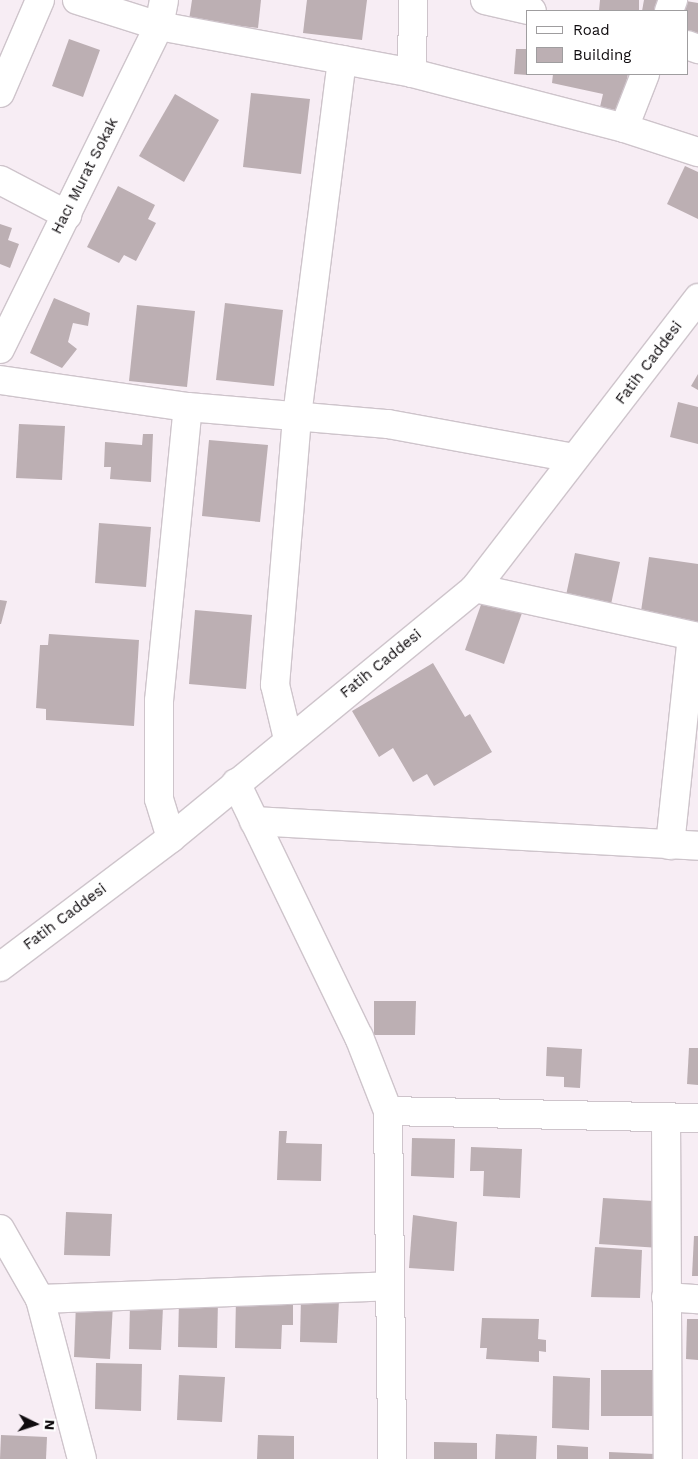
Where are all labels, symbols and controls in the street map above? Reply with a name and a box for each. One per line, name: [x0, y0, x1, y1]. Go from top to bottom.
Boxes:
legend: [526, 10, 688, 75]
text: Road: [573, 21, 610, 39]
text: Building: [573, 46, 631, 64]
street label: Hacı Murat Sokak: [48, 115, 122, 237]
street label: Fatih Caddesi: [612, 318, 686, 408]
street label: Fatih Caddesi: [337, 626, 425, 702]
street label: Fatih Caddesi: [20, 880, 110, 954]
north arrow: [10, 1399, 60, 1449]
text: N: [42, 1419, 58, 1431]

